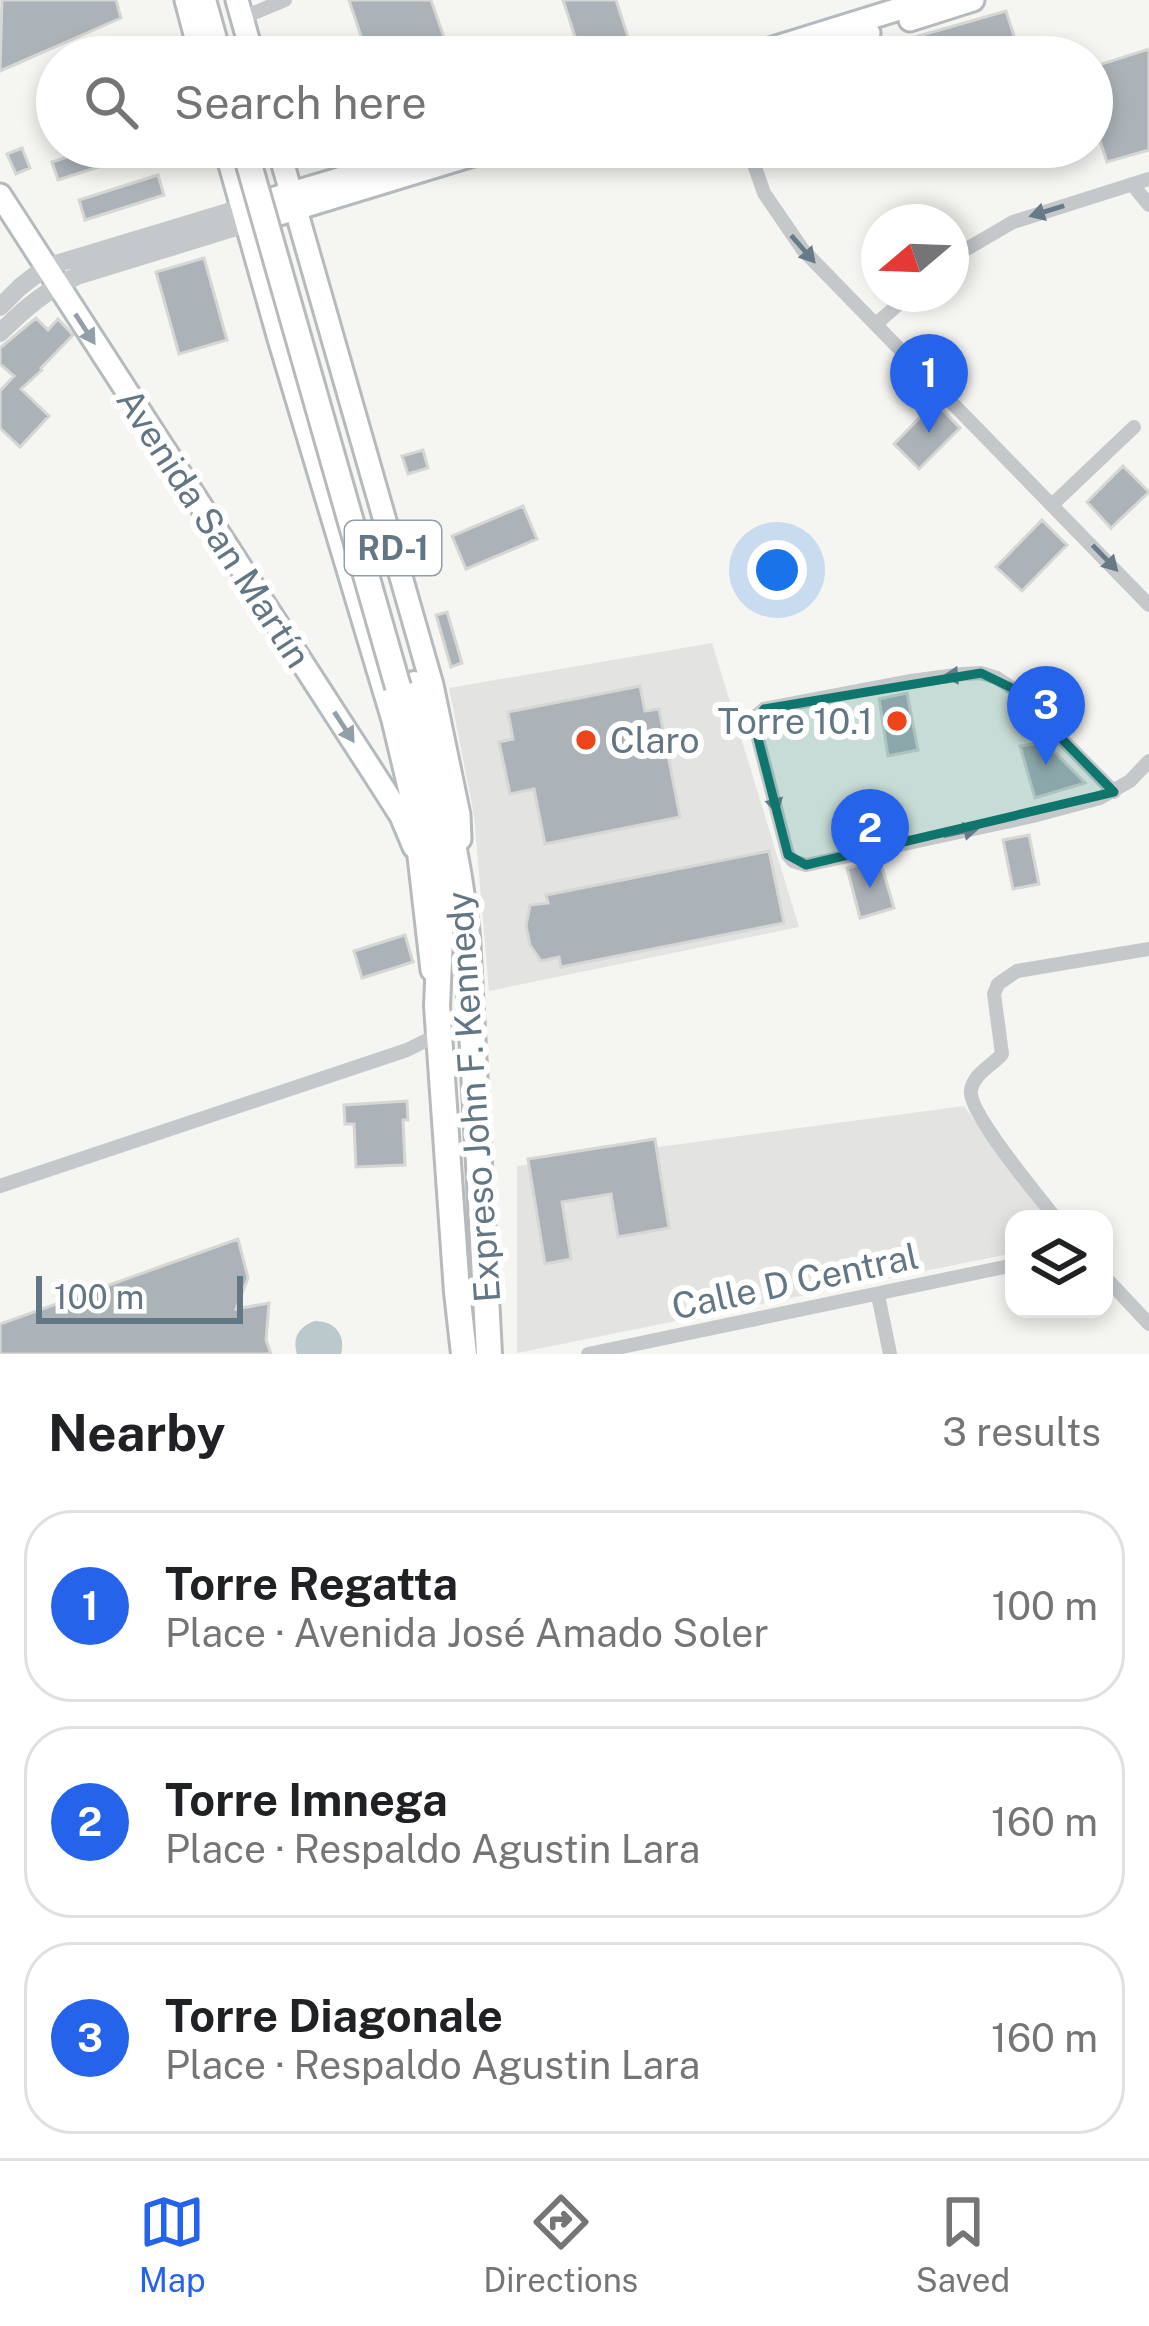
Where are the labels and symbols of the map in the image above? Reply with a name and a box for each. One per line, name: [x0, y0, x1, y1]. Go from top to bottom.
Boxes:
one-way arrow: [1028, 203, 1065, 221]
north arrow: [861, 204, 969, 312]
one-way arrow: [790, 234, 816, 264]
one-way arrow: [73, 313, 95, 346]
pin: 1: [890, 334, 968, 433]
street label: Avenida San Martín: [108, 381, 320, 675]
road number: RD-1: [345, 521, 441, 575]
your location: [747, 540, 807, 600]
one-way arrow: [1090, 543, 1118, 572]
one-way arrow: [941, 666, 979, 685]
pin: 3: [1007, 666, 1085, 765]
place label: Torre 10.1: [718, 700, 873, 742]
marker: Torre 10.1: [884, 708, 910, 734]
one-way arrow: [332, 710, 354, 743]
place label: Claro: [610, 719, 700, 761]
marker: Claro: [573, 727, 599, 753]
one-way arrow: [764, 777, 783, 814]
pin: 2: [831, 789, 909, 888]
one-way arrow: [943, 821, 981, 840]
street label: Expreso John F. Kennedy: [438, 890, 508, 1304]
street label: Calle D Central: [668, 1234, 922, 1328]
scale bar: [36, 1270, 243, 1323]

